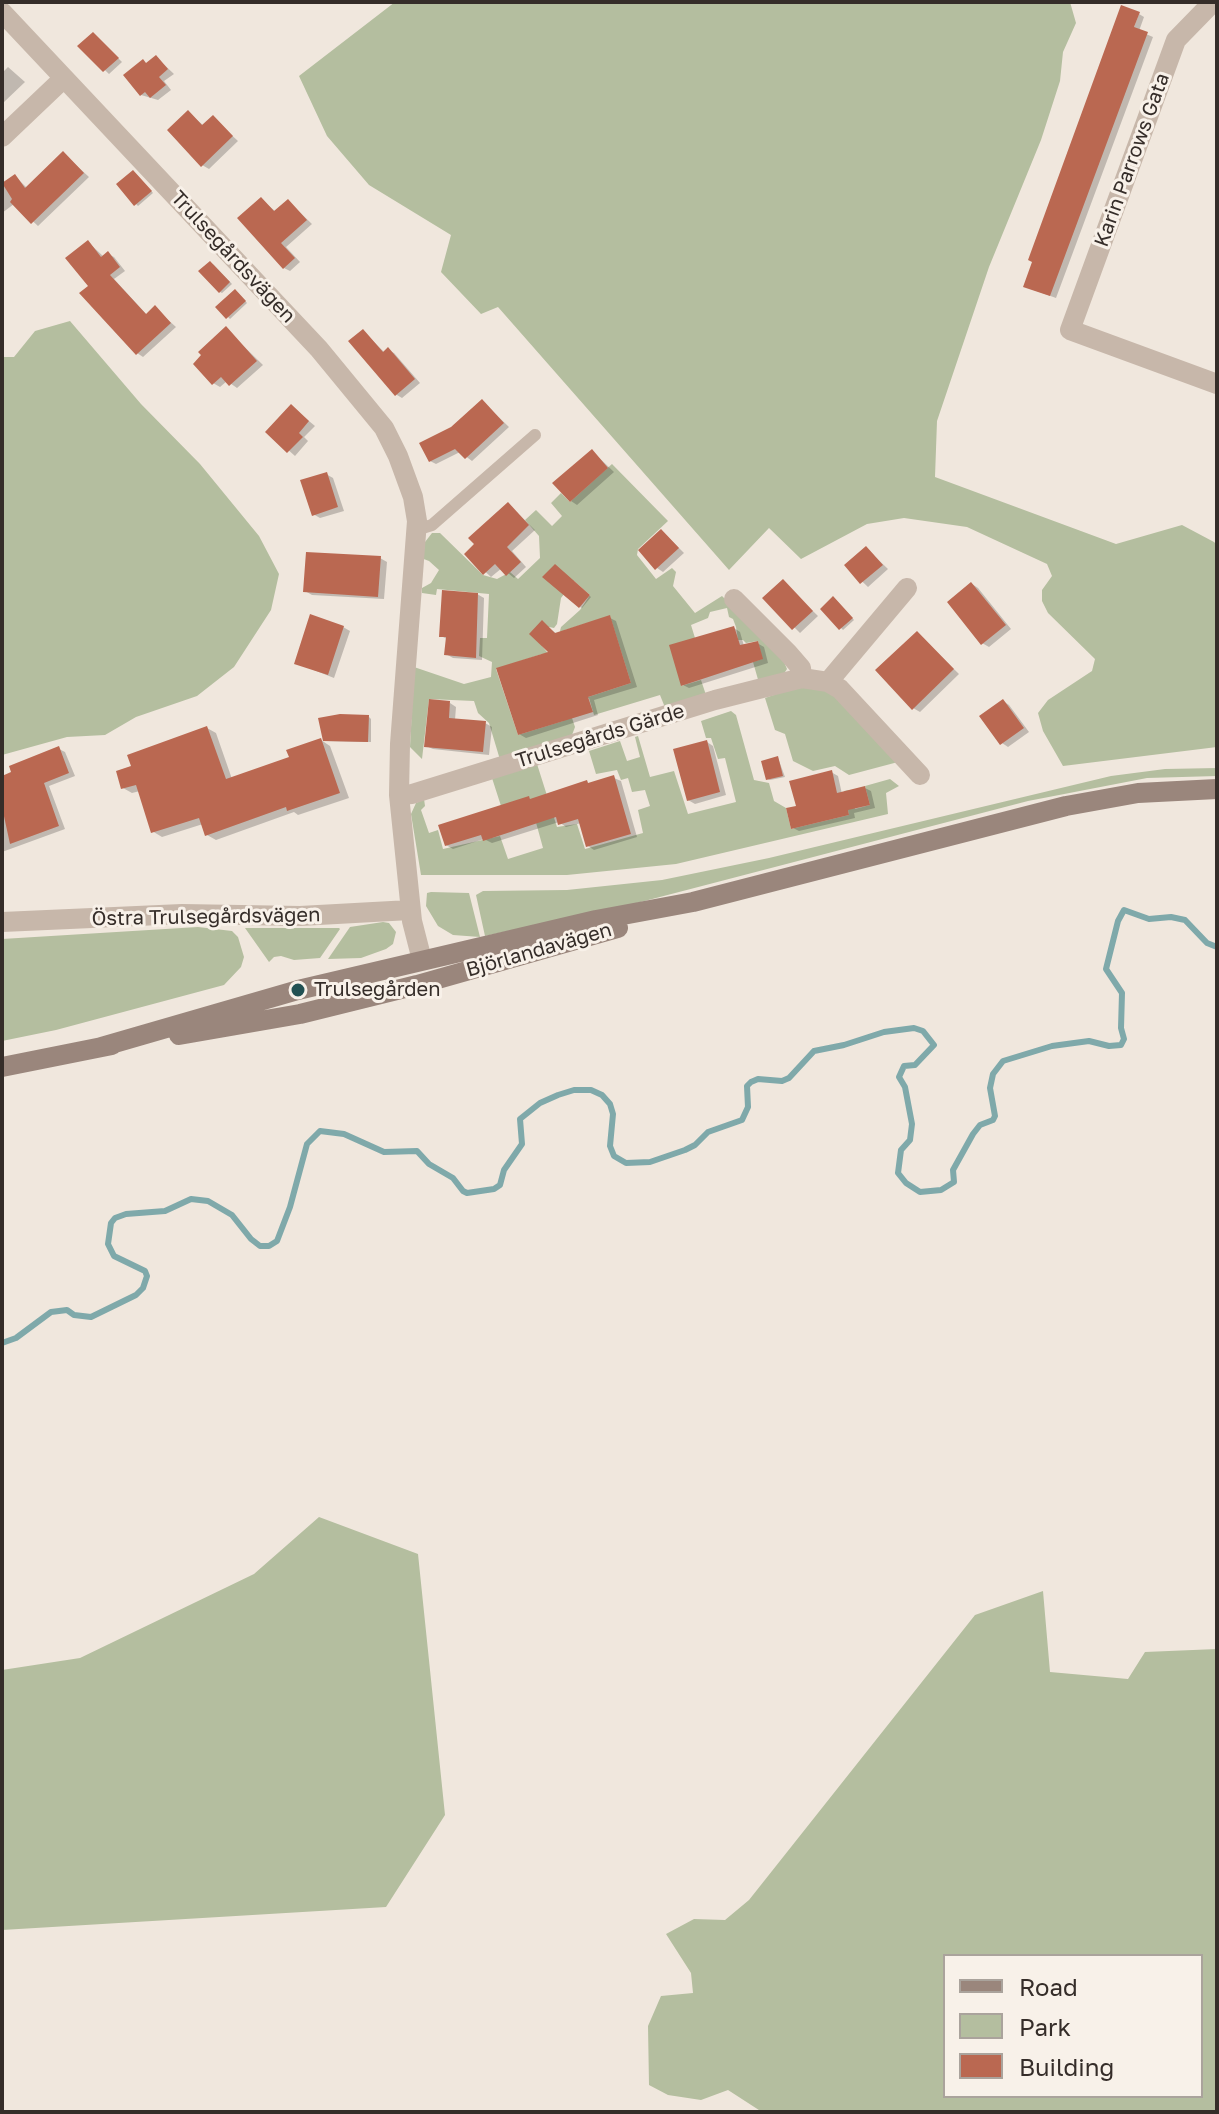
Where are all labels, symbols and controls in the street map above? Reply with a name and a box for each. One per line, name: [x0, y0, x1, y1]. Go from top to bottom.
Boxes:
street label: Karin Parrows Gata: [1089, 70, 1175, 250]
street label: Trulsegårdsvägen: [166, 186, 300, 328]
street label: Trulsegårds Gärde: [513, 699, 687, 773]
street label: Östra Trulsegårdsvägen: [91, 903, 321, 931]
street label: Björlandavägen: [464, 918, 614, 982]
place label: Trulsegården: [314, 978, 440, 1002]
marker: Trulsegården: [289, 981, 307, 999]
legend: [943, 1954, 1203, 2098]
text: Road: [1019, 1972, 1078, 2001]
text: Park: [1019, 2012, 1071, 2041]
text: Building: [1019, 2052, 1114, 2081]

